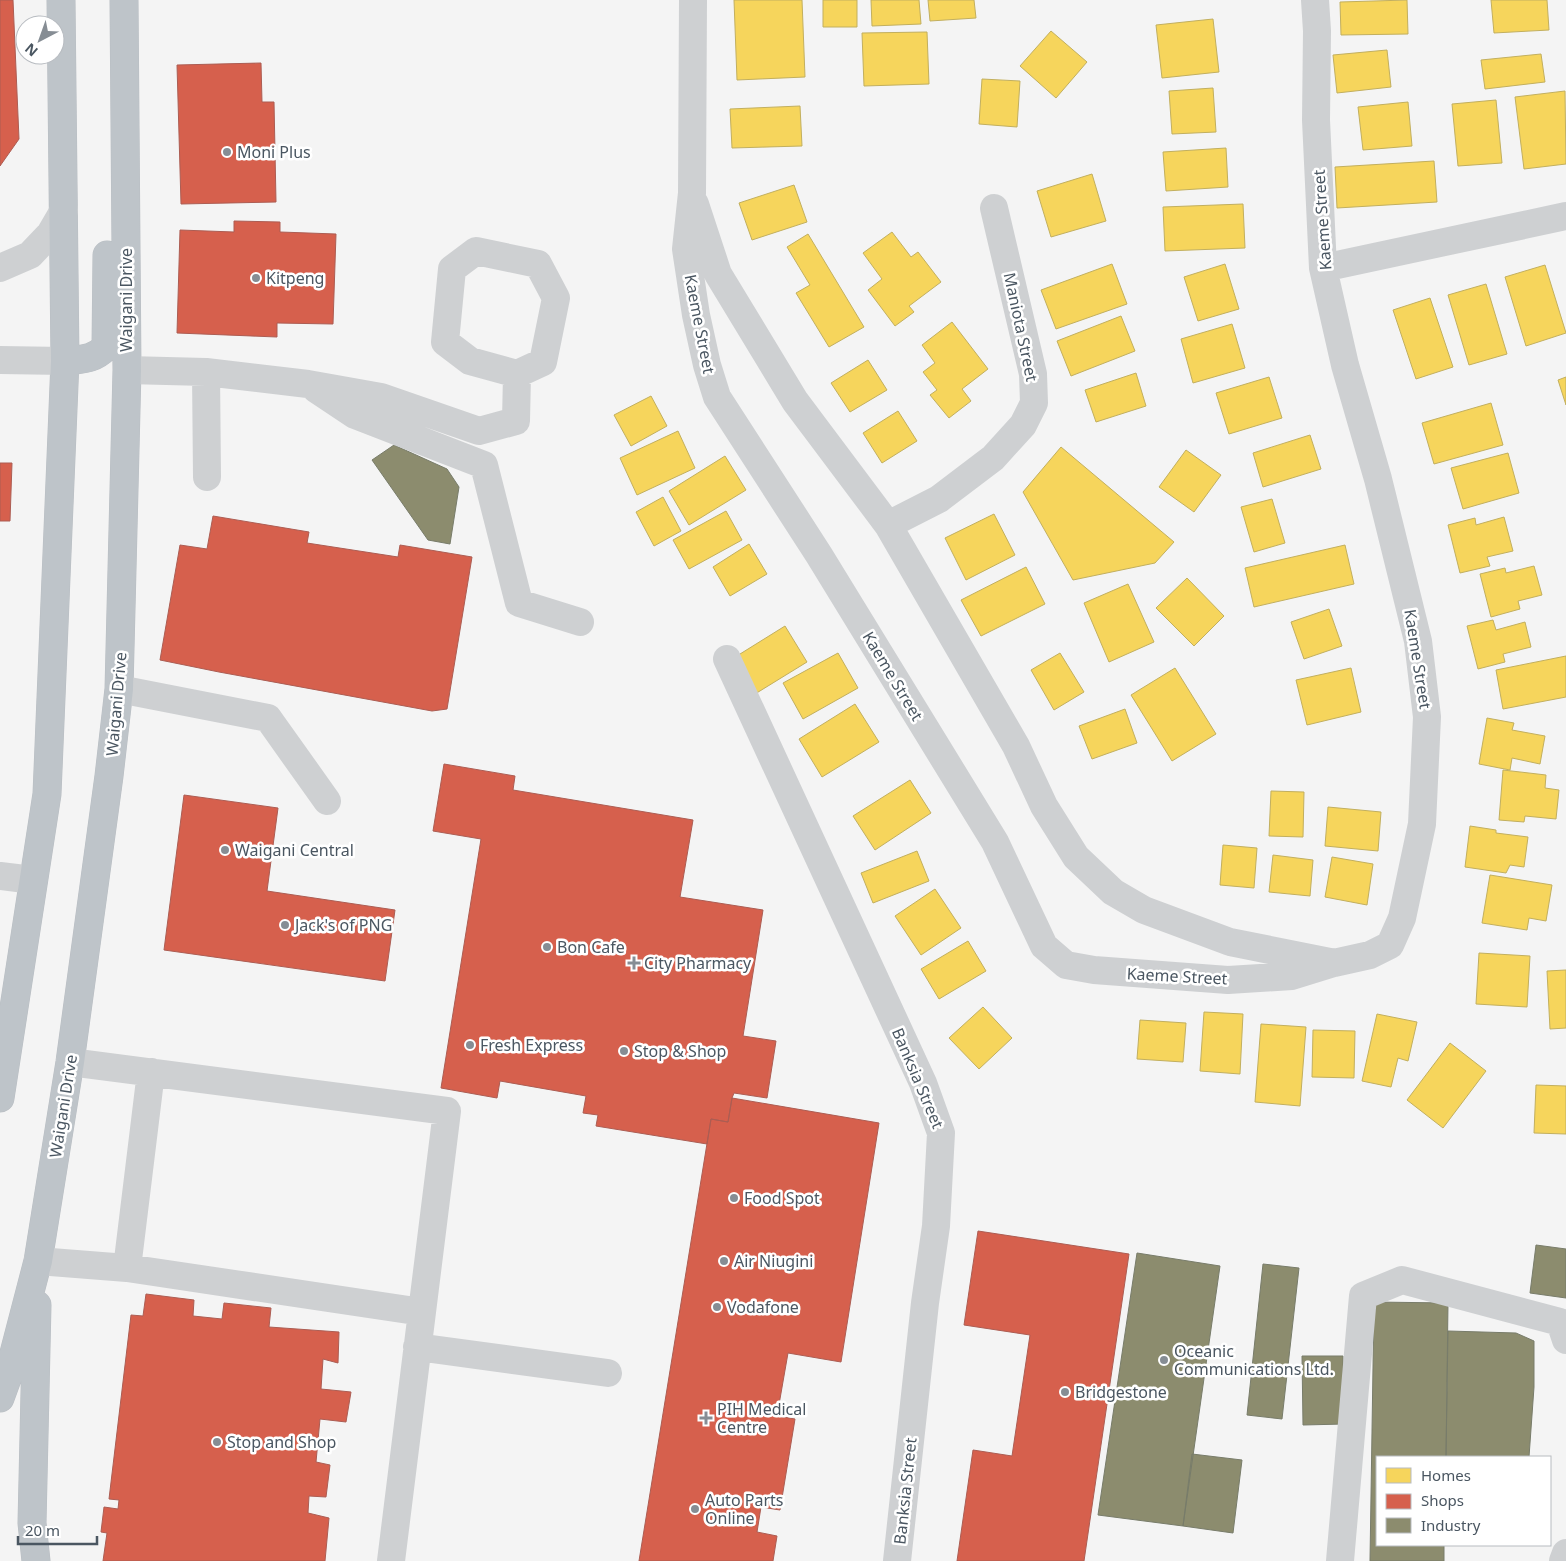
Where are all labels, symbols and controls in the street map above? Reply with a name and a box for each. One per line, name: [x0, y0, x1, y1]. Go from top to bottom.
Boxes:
north arrow: [15, 15, 65, 65]
text: N: [21, 39, 42, 61]
place label: Moni Plus: [237, 141, 311, 163]
marker: Moni Plus: [221, 146, 233, 158]
street label: Kaeme Street: [1307, 169, 1336, 271]
street label: Waigani Drive: [115, 248, 137, 352]
place label: Kitpeng: [266, 267, 324, 289]
street label: Maniota Street: [999, 271, 1043, 384]
marker: Kitpeng: [250, 272, 262, 284]
street label: Kaeme Street: [680, 272, 720, 376]
street label: Kaeme Street: [1399, 608, 1437, 711]
street label: Kaeme Street: [858, 627, 928, 725]
street label: Waigani Drive: [100, 651, 132, 757]
place label: Waigani Central: [235, 839, 354, 861]
marker: Waigani Central: [219, 844, 231, 856]
place label: Jack's of PNG: [293, 914, 392, 936]
marker: Jack's of PNG: [279, 919, 291, 931]
place label: Bon Cafe: [557, 936, 625, 958]
marker: Bon Cafe: [541, 941, 553, 953]
place label: City Pharmacy: [644, 952, 752, 974]
marker: City Pharmacy: [628, 957, 640, 969]
street label: Kaeme Street: [1126, 962, 1228, 990]
street label: Banksia Street: [887, 1024, 949, 1132]
place label: Fresh Express: [480, 1034, 583, 1056]
marker: Fresh Express: [464, 1039, 476, 1051]
place label: Stop & Shop: [634, 1040, 726, 1062]
marker: Stop & Shop: [618, 1045, 630, 1057]
street label: Waigani Drive: [44, 1053, 82, 1159]
place label: Food Spot: [744, 1187, 820, 1209]
marker: Food Spot: [728, 1192, 740, 1204]
place label: Air Niugini: [734, 1250, 813, 1272]
marker: Air Niugini: [718, 1255, 730, 1267]
place label: Vodafone: [727, 1296, 799, 1318]
marker: Vodafone: [711, 1301, 723, 1313]
place label: Oceanic Communications Ltd.: [1174, 1340, 1334, 1380]
marker: Oceanic Communications Ltd.: [1158, 1354, 1170, 1366]
place label: Bridgestone: [1075, 1381, 1167, 1403]
marker: Bridgestone: [1059, 1386, 1071, 1398]
place label: PIH Medical Centre: [717, 1398, 806, 1438]
marker: PIH Medical Centre: [699, 1411, 713, 1425]
place label: Stop and Shop: [227, 1431, 336, 1453]
marker: Stop and Shop: [211, 1436, 223, 1448]
street label: Banksia Street: [888, 1436, 922, 1546]
legend: [1376, 1456, 1551, 1546]
text: Homes: [1421, 1465, 1471, 1485]
place label: Auto Parts Online: [705, 1489, 783, 1529]
text: Shops: [1421, 1490, 1464, 1510]
marker: Auto Parts Online: [689, 1503, 701, 1515]
scale bar: [18, 1514, 96, 1546]
text: Industry: [1421, 1515, 1481, 1535]
text: 20 m: [25, 1520, 60, 1540]

